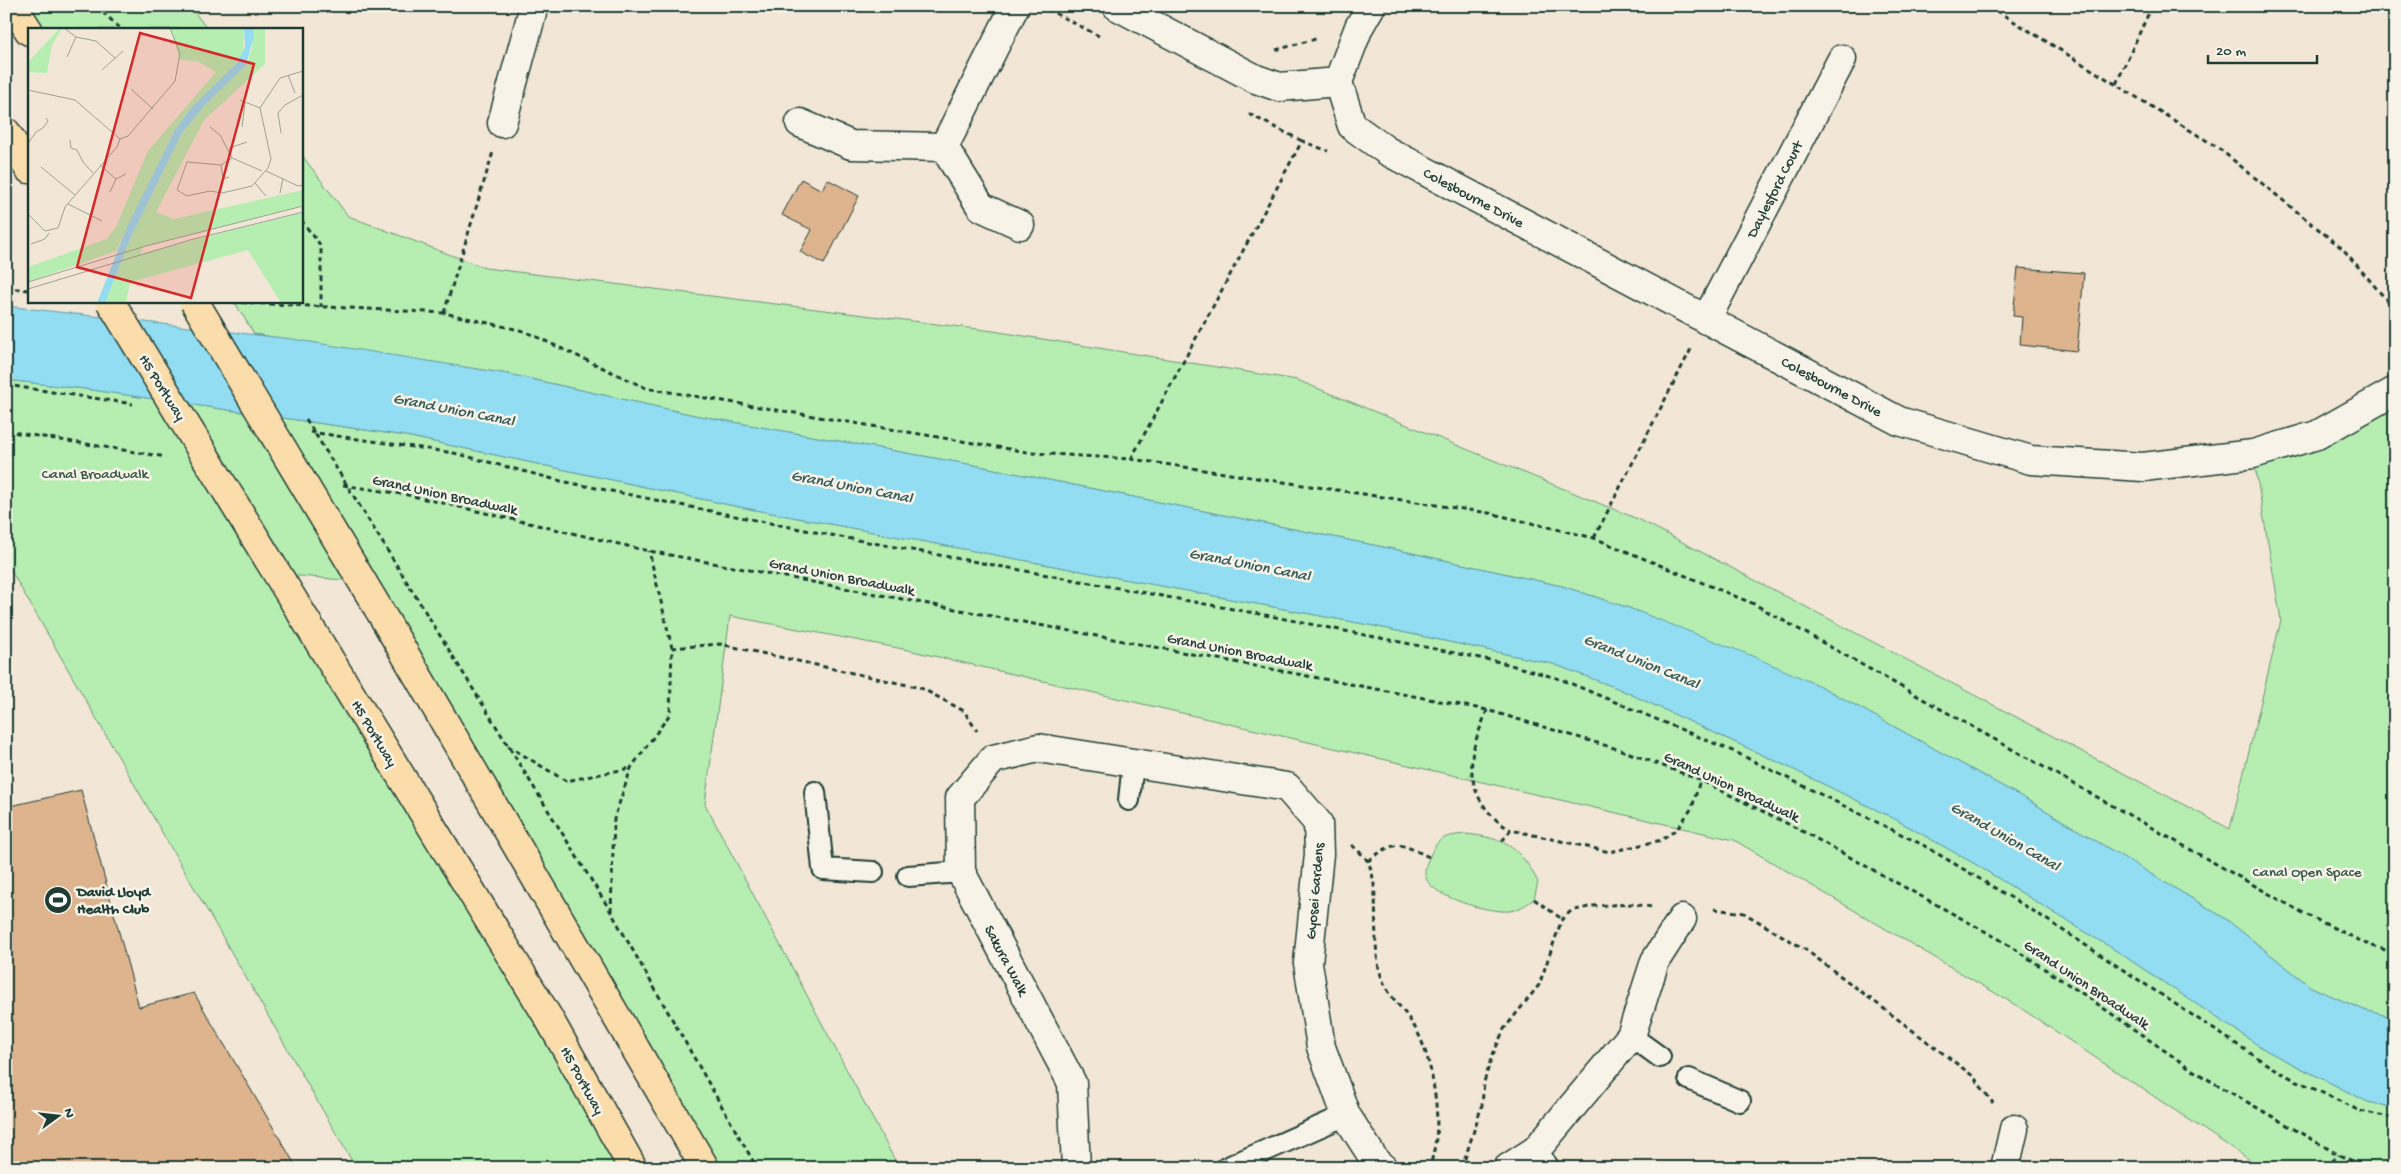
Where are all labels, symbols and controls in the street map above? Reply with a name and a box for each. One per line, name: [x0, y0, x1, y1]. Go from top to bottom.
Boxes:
inset map: [28, 28, 302, 302]
scale bar: [2208, 32, 2317, 64]
text: 20 m: [2216, 43, 2246, 61]
street label: Daylesford Court: [1743, 137, 1809, 242]
street label: Colesbourne Drive: [1420, 165, 1527, 233]
street label: H5 Portway: [134, 352, 189, 425]
street label: Colesbourne Drive: [1778, 354, 1885, 422]
water label: Grand Union Canal: [391, 390, 517, 433]
park label: Canal Broadwalk: [42, 466, 150, 484]
water label: Grand Union Canal: [789, 467, 915, 510]
street label: Grand Union Broadwalk: [370, 472, 520, 520]
water label: Grand Union Canal: [1187, 545, 1313, 588]
street label: Grand Union Broadwalk: [767, 555, 917, 601]
street label: Grand Union Broadwalk: [1165, 630, 1315, 676]
water label: Grand Union Canal: [1580, 631, 1703, 696]
street label: H5 Portway: [346, 697, 401, 771]
street label: Grand Union Broadwalk: [1660, 748, 1803, 828]
water label: Grand Union Canal: [1946, 799, 2064, 878]
street label: Gyosei Gardens: [1303, 842, 1329, 940]
park label: Canal Open Space: [2252, 864, 2362, 882]
place label: David Lloyd Health Club: [75, 884, 152, 919]
sports icon: David Lloyd Health Club: [43, 885, 73, 915]
street label: Sakura Walk: [979, 923, 1032, 1000]
street label: Grand Union Broadwalk: [2020, 937, 2153, 1035]
street label: H5 Portway: [555, 1044, 608, 1119]
north arrow: [32, 1092, 82, 1142]
text: N: [59, 1107, 78, 1120]

